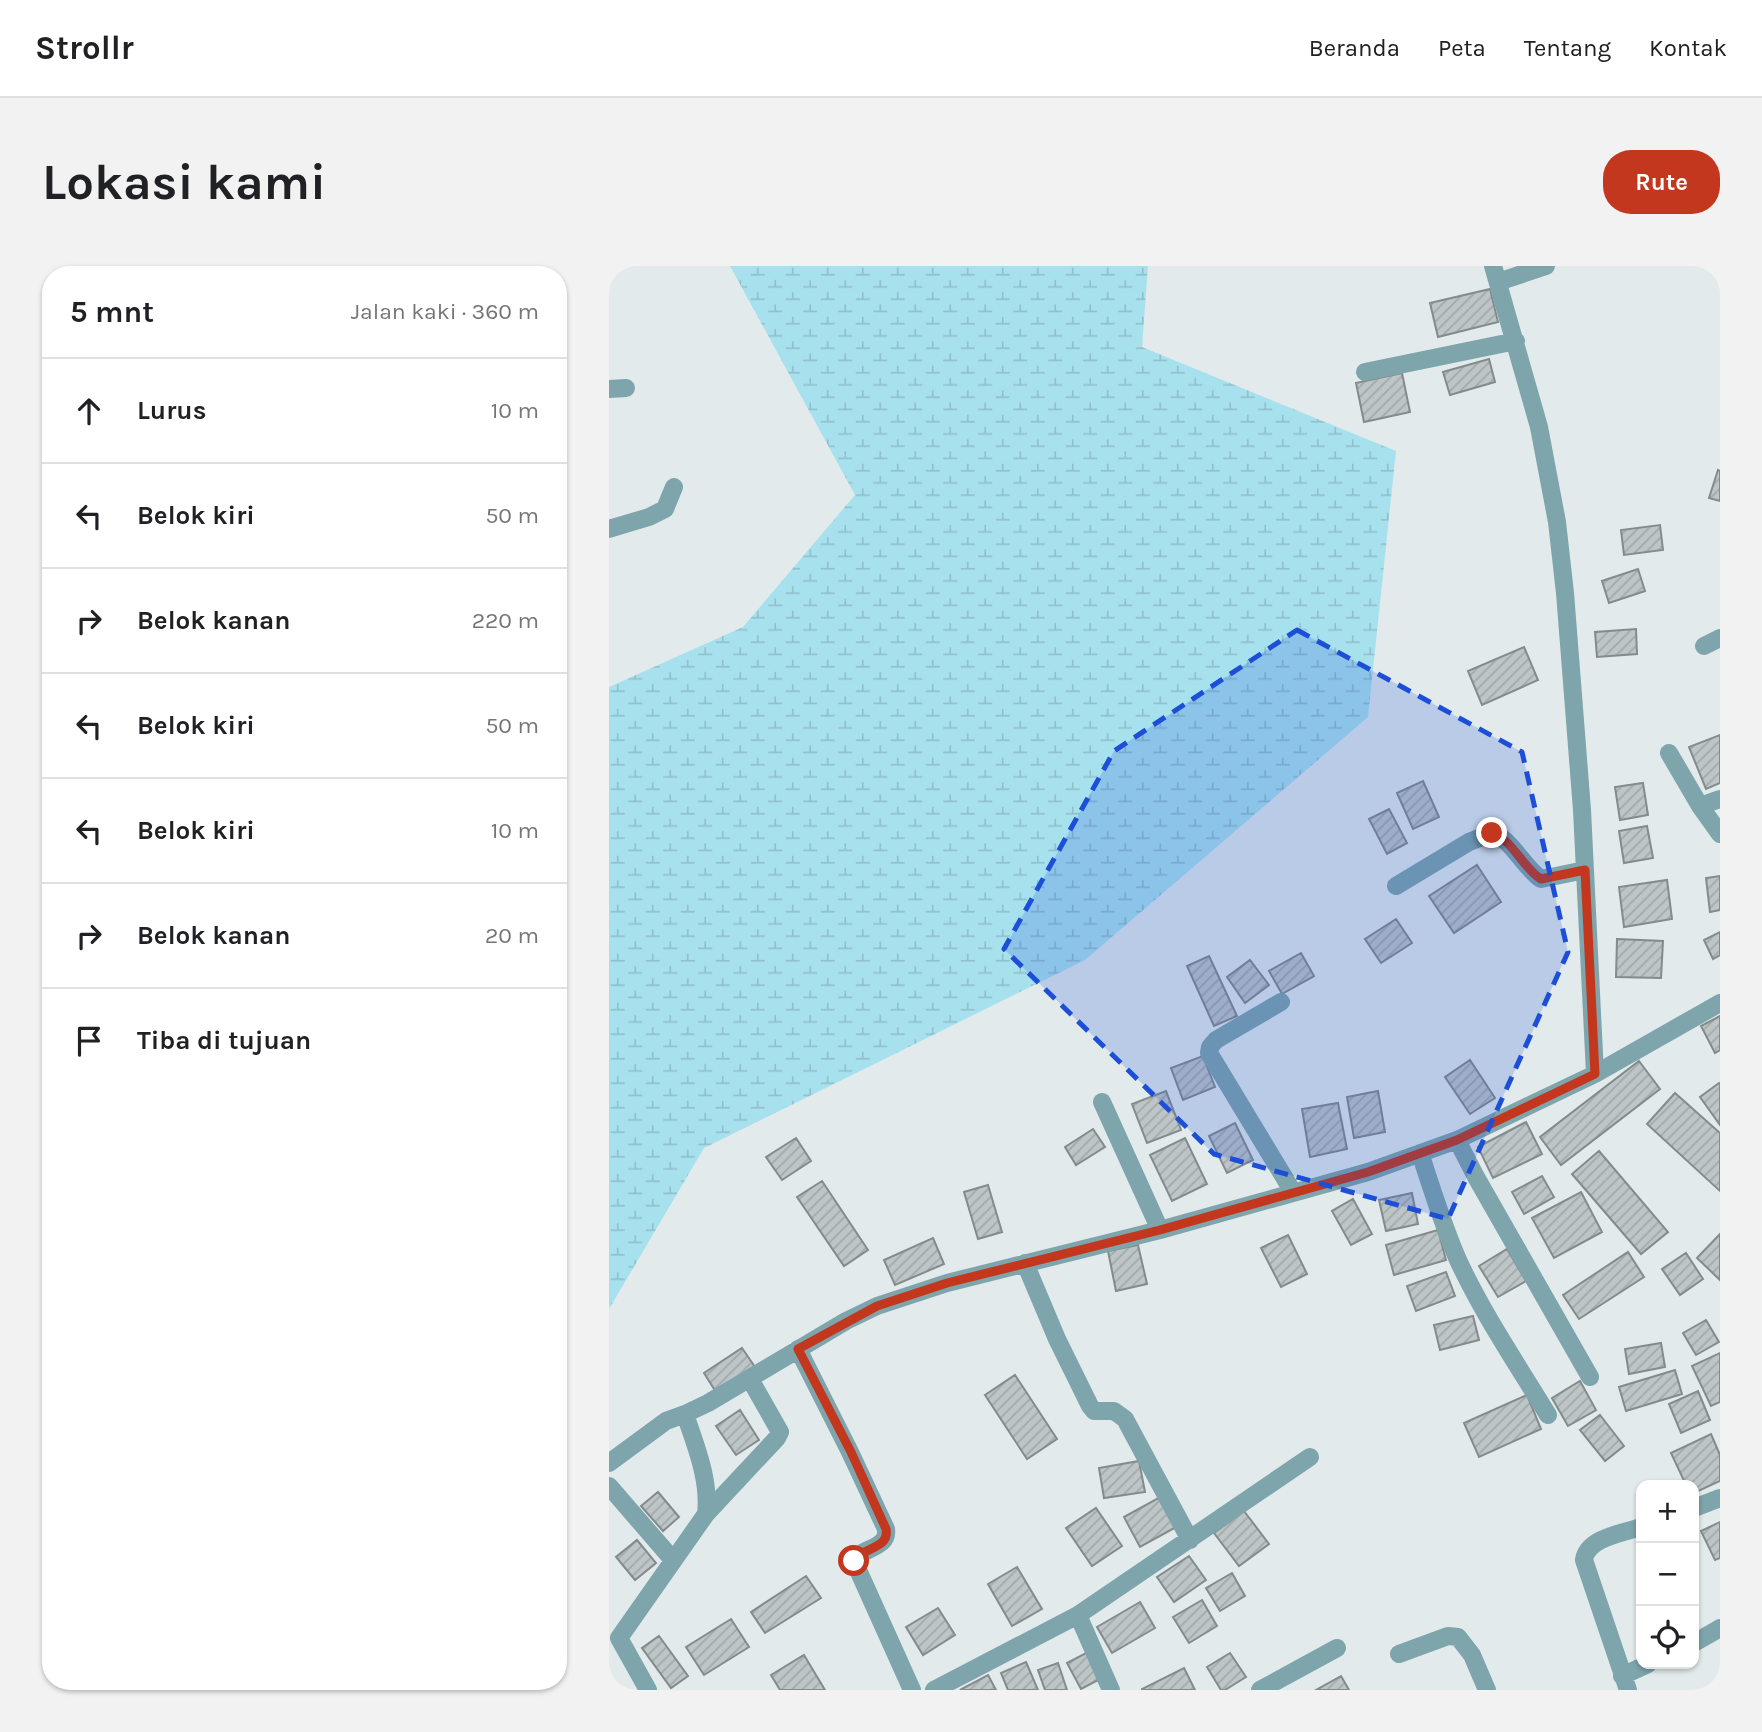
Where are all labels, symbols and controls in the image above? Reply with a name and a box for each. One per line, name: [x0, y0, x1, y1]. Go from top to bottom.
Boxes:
text: Strollr: [35, 29, 134, 67]
text: Beranda: [1309, 34, 1400, 62]
text: Peta: [1438, 34, 1486, 62]
text: Tentang: [1524, 34, 1611, 62]
text: Kontak: [1649, 34, 1727, 62]
button: Rute: [1603, 150, 1720, 214]
text: Lokasi kami: [42, 154, 326, 211]
text: 5 mnt: [70, 294, 154, 330]
text: Jalan kaki · 360 m: [351, 298, 539, 325]
icon: ahead: [70, 392, 108, 430]
text: Lurus: [137, 395, 206, 426]
text: 10 m: [491, 397, 539, 424]
icon: left: [70, 497, 108, 535]
text: Belok kiri: [137, 500, 255, 531]
text: 50 m: [485, 502, 539, 529]
icon: right: [70, 602, 108, 640]
text: Belok kanan: [137, 605, 290, 636]
text: 220 m: [472, 607, 539, 634]
icon: left: [70, 707, 108, 745]
text: Belok kiri: [137, 710, 255, 741]
text: 50 m: [485, 712, 539, 739]
icon: left: [70, 812, 108, 850]
text: Belok kiri: [137, 815, 255, 846]
text: 10 m: [491, 817, 539, 844]
route end: [1476, 817, 1507, 848]
icon: right: [70, 917, 108, 955]
text: Belok kanan: [137, 920, 290, 951]
text: 20 m: [485, 922, 539, 949]
icon: arrive: [70, 1022, 108, 1060]
text: Tiba di tujuan: [137, 1025, 311, 1056]
map controls: [1636, 1480, 1699, 1669]
button: +: [1636, 1480, 1699, 1543]
button: −: [1636, 1543, 1699, 1606]
route start: [838, 1545, 869, 1576]
button: locate: [1636, 1606, 1699, 1669]

